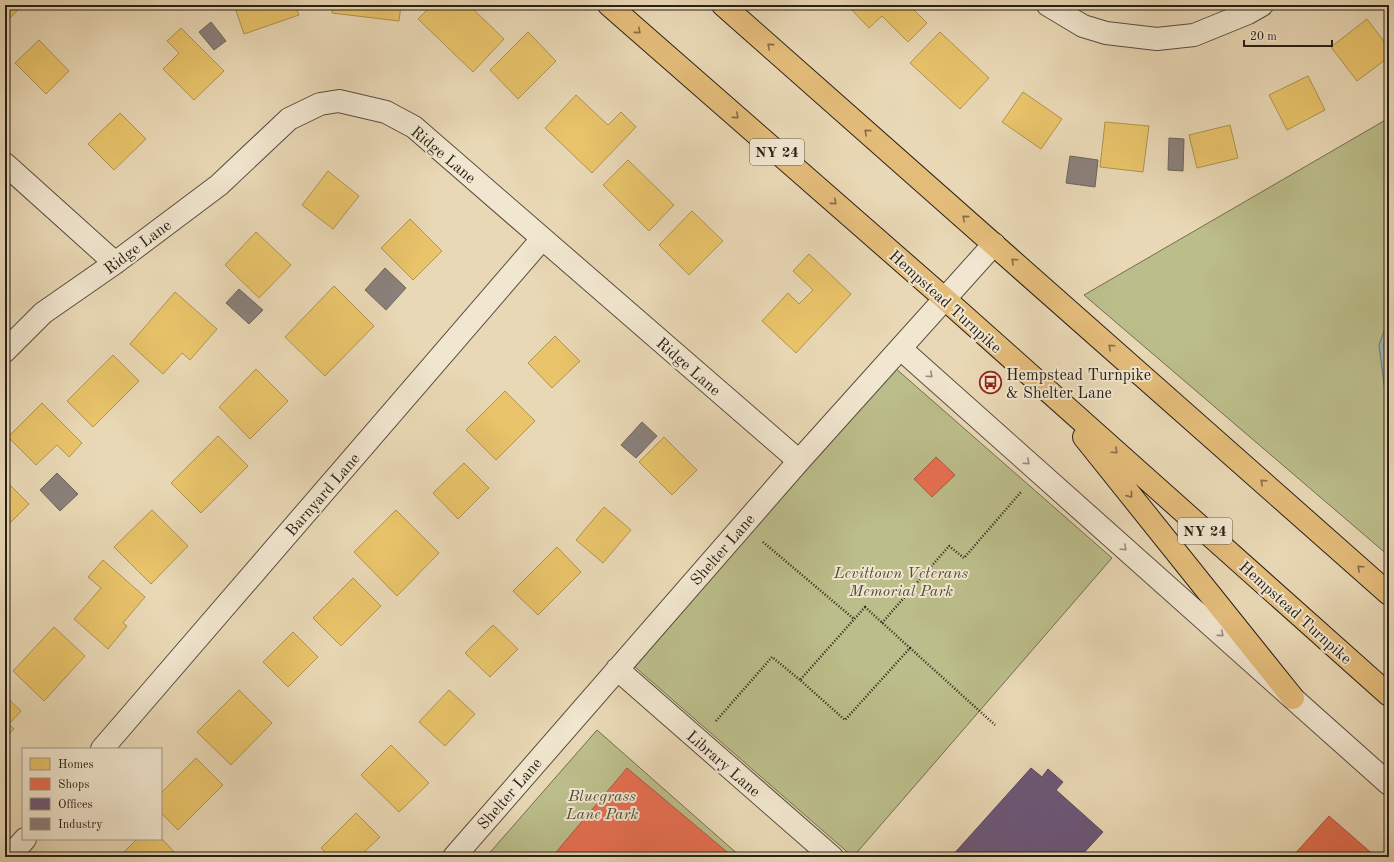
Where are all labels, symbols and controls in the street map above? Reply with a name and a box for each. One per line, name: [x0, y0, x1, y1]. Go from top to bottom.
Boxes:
scale bar: [1244, 22, 1332, 48]
one-way arrow: [633, 26, 641, 33]
text: 20 m: [1250, 31, 1277, 43]
one-way arrow: [767, 44, 774, 51]
one-way arrow: [731, 112, 739, 119]
street label: Ridge Lane: [407, 124, 478, 187]
one-way arrow: [865, 130, 872, 137]
road number: NY 24: [750, 139, 804, 165]
one-way arrow: [829, 197, 837, 204]
one-way arrow: [962, 215, 970, 222]
street label: Ridge Lane: [102, 217, 175, 278]
street label: Hempstead Turnpike: [885, 248, 1004, 357]
one-way arrow: [1011, 258, 1019, 266]
street label: Ridge Lane: [653, 335, 723, 400]
one-way arrow: [1108, 345, 1116, 352]
place label: Hempstead Turnpike & Shelter Lane: [1006, 368, 1151, 402]
bus stop icon: Hempstead Turnpike & Shelter Lane: [977, 370, 1003, 396]
one-way arrow: [925, 371, 932, 378]
one-way arrow: [1110, 446, 1118, 454]
street label: Barnyard Lane: [283, 451, 364, 540]
one-way arrow: [1022, 457, 1030, 464]
one-way arrow: [1260, 480, 1267, 487]
one-way arrow: [1125, 490, 1132, 497]
street label: Shelter Lane: [688, 512, 759, 589]
road number: NY 24: [1178, 518, 1232, 544]
one-way arrow: [1119, 544, 1127, 551]
street label: Hempstead Turnpike: [1235, 559, 1354, 668]
park label: Levittown Veterans Memorial Park: [833, 566, 969, 600]
one-way arrow: [1357, 566, 1365, 573]
one-way arrow: [1217, 630, 1224, 637]
street label: Library Lane: [683, 728, 763, 801]
legend: [22, 748, 162, 840]
street label: Shelter Lane: [475, 756, 546, 833]
text: Homes: [58, 759, 94, 771]
text: Shops: [58, 779, 89, 791]
park label: Bluegrass Lane Park: [565, 789, 639, 823]
text: Offices: [58, 799, 93, 811]
text: Industry: [58, 819, 103, 831]

